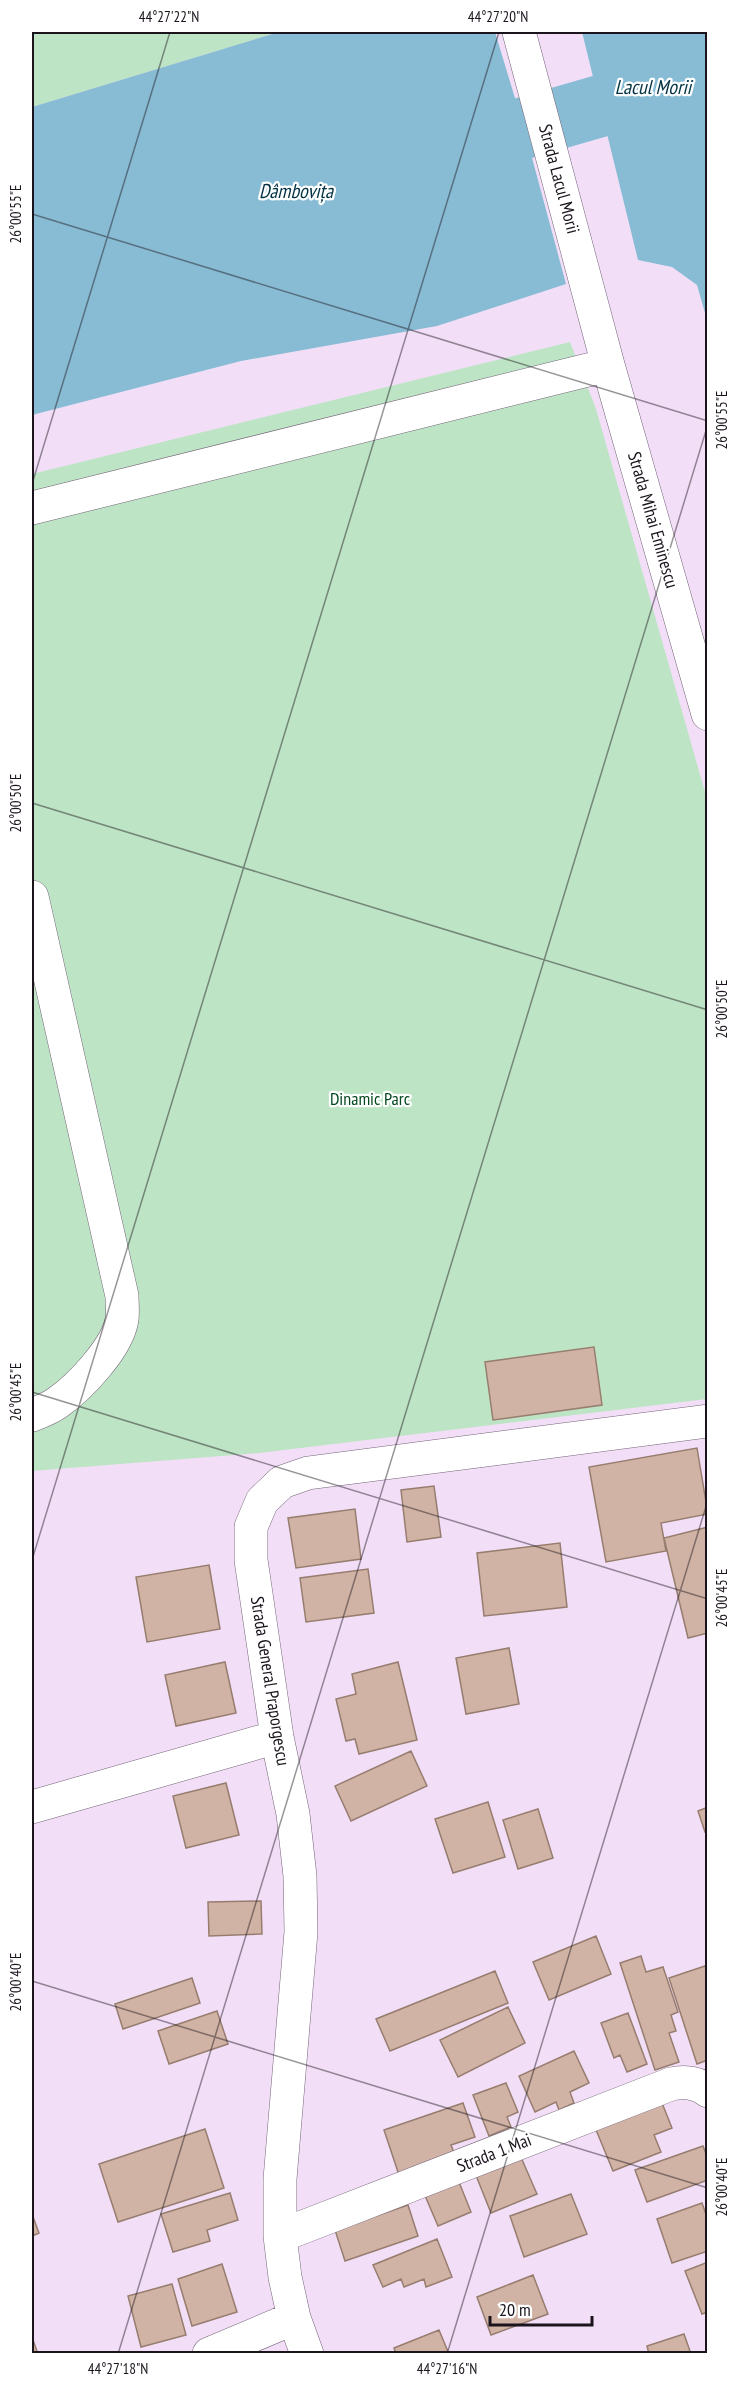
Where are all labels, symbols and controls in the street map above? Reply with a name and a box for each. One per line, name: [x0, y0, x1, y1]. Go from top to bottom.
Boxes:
text: 44°27'22"N: [139, 7, 199, 26]
text: 44°27'20"N: [468, 7, 528, 26]
water label: Lacul Morii: [615, 74, 694, 100]
street label: Strada Lacul Morii: [534, 122, 585, 236]
water label: Dâmbovița: [259, 178, 334, 204]
text: 26°00'55"E: [6, 184, 25, 244]
text: 26°00'55"E: [712, 390, 731, 450]
street label: Strada Mihai Eminescu: [623, 449, 684, 591]
text: 26°00'50"E: [6, 773, 25, 833]
text: 26°00'50"E: [712, 979, 731, 1039]
park label: Dinamic Parc: [330, 1087, 411, 1110]
text: 26°00'45"E: [6, 1362, 25, 1422]
text: 26°00'45"E: [712, 1568, 731, 1628]
street label: Strada General Praporgescu: [246, 1595, 295, 1767]
text: 26°00'40"E: [6, 1952, 25, 2012]
street label: Strada 1 Mai: [453, 2128, 534, 2177]
text: 26°00'40"E: [712, 2157, 731, 2217]
scale bar: [490, 2289, 592, 2327]
text: 20 m: [499, 2298, 531, 2321]
text: 44°27'18"N: [88, 2359, 148, 2378]
text: 44°27'16"N: [417, 2359, 477, 2378]

